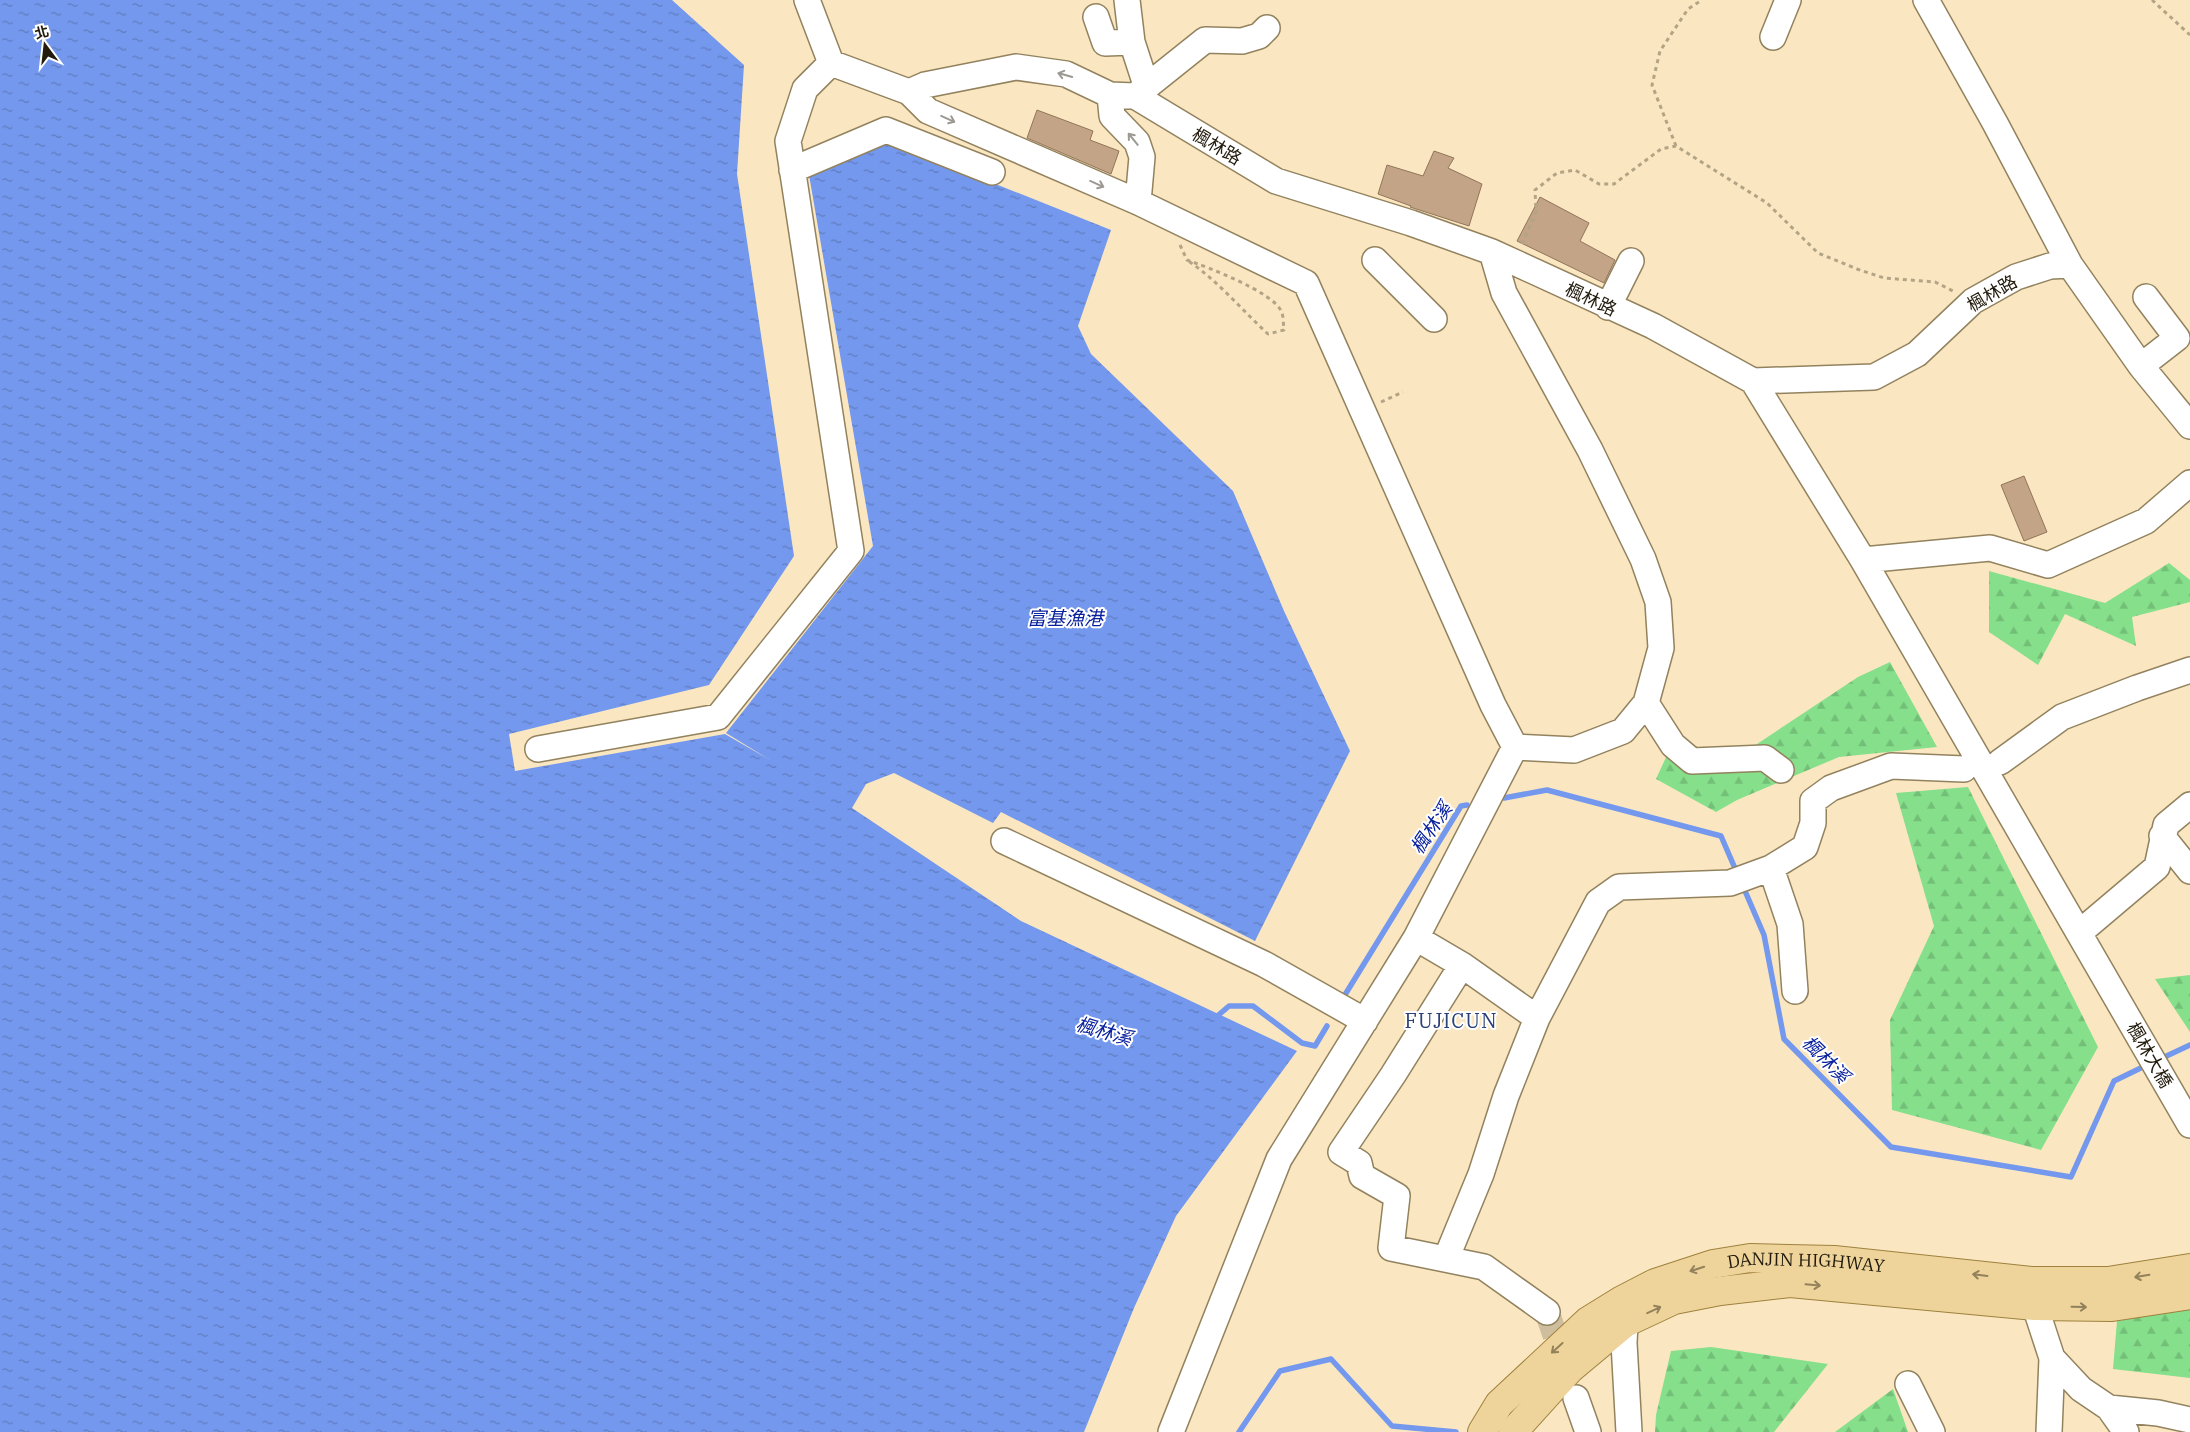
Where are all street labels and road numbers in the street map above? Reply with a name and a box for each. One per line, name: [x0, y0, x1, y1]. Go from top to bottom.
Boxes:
street label: 楓林路: [1188, 122, 1246, 170]
street label: 楓林路: [1963, 270, 2021, 316]
street label: 楓林路: [1562, 277, 1620, 321]
street label: 楓林大橋: [2122, 1018, 2178, 1092]
street label: DANJIN HIGHWAY: [1725, 1246, 1887, 1277]

